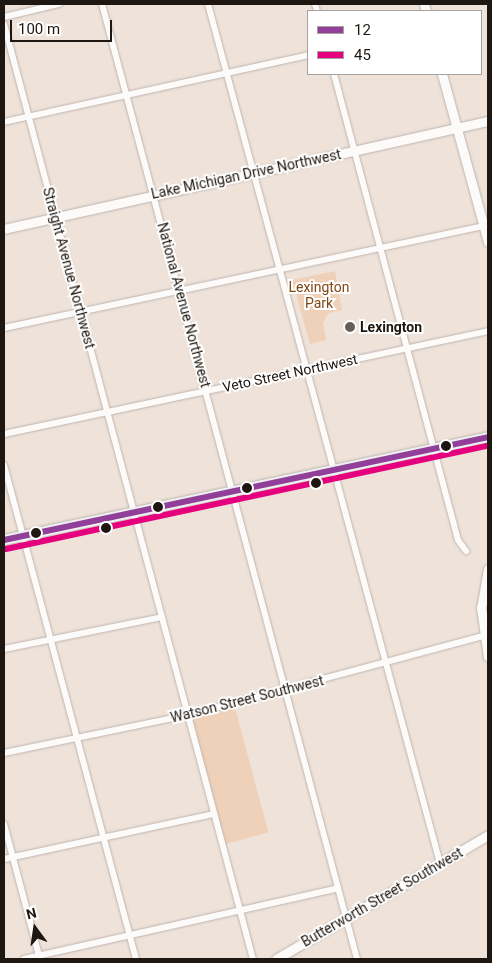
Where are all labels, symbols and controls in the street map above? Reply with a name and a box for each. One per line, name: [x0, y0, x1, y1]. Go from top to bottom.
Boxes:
scale bar: [12, 10, 115, 42]
legend: [307, 10, 482, 75]
text: 100 m: [18, 20, 60, 38]
text: 12: [354, 21, 371, 39]
text: 45: [354, 46, 371, 64]
street label: Lake Michigan Drive Northwest: [149, 146, 343, 202]
street label: Straight Avenue Northwest: [39, 185, 99, 351]
street label: National Avenue Northwest: [154, 221, 214, 389]
park label: Lexington Park: [288, 279, 350, 312]
place label: Lexington: [360, 319, 422, 335]
marker: Lexington: [344, 321, 356, 333]
street label: Veto Street Northwest: [221, 350, 359, 396]
unlabelled marker: [441, 441, 451, 451]
unlabelled marker: [311, 478, 321, 488]
unlabelled marker: [242, 483, 252, 493]
unlabelled marker: [153, 502, 163, 512]
unlabelled marker: [101, 523, 111, 533]
unlabelled marker: [31, 528, 41, 538]
street label: Watson Street Southwest: [169, 672, 325, 726]
street label: Butterworth Street Southwest: [298, 844, 466, 950]
north arrow: [10, 903, 60, 953]
text: N: [25, 904, 38, 922]

